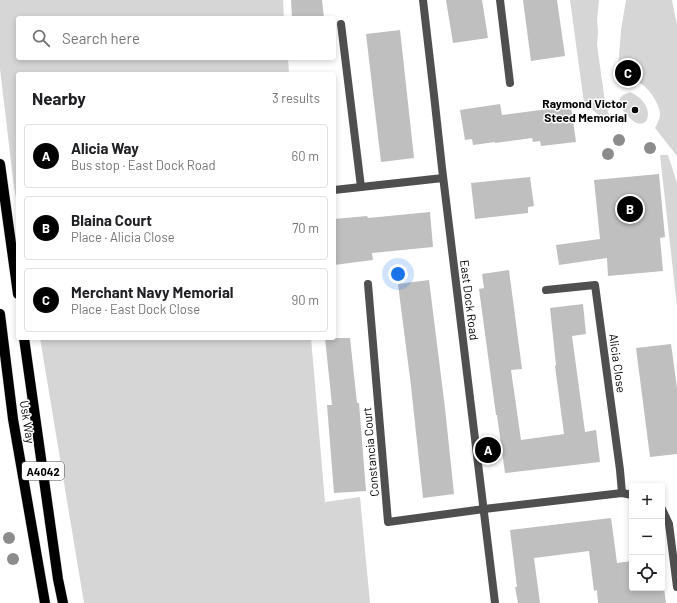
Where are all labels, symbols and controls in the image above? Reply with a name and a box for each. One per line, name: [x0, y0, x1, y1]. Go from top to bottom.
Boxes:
search box: [16, 16, 336, 60]
icon: search: [30, 27, 52, 49]
text: Search here: [62, 29, 140, 47]
pin: C: [615, 58, 641, 88]
text: Nearby: [32, 88, 86, 108]
text: 3 results: [272, 90, 320, 106]
place label: Raymond Victor Steed Memorial: [542, 96, 627, 124]
marker: Raymond Victor Steed Memorial: [630, 105, 640, 115]
text: Alicia Way: [71, 139, 139, 157]
text: A: [42, 148, 50, 164]
text: 60 m: [292, 148, 319, 164]
text: Bus stop · East Dock Road: [71, 157, 216, 173]
pin: B: [617, 194, 643, 224]
text: Blaina Court: [71, 211, 152, 229]
text: B: [42, 220, 50, 236]
text: 70 m: [292, 220, 319, 236]
text: Place · Alicia Close: [71, 229, 175, 245]
street label: East Dock Road: [458, 259, 482, 341]
your location: [388, 264, 408, 284]
text: Merchant Navy Memorial: [71, 283, 234, 301]
text: C: [42, 292, 50, 308]
text: 90 m: [292, 292, 319, 308]
text: Place · East Dock Close: [71, 301, 200, 317]
street label: Alicia Close: [607, 332, 629, 394]
street label: Usk Way: [18, 399, 38, 445]
street label: Constancia Court: [359, 407, 381, 497]
pin: A: [475, 435, 501, 465]
road number: A4042: [22, 462, 64, 480]
map controls: [629, 483, 665, 591]
button: +: [629, 483, 665, 519]
button: −: [629, 519, 665, 555]
button: locate: [629, 555, 665, 591]

